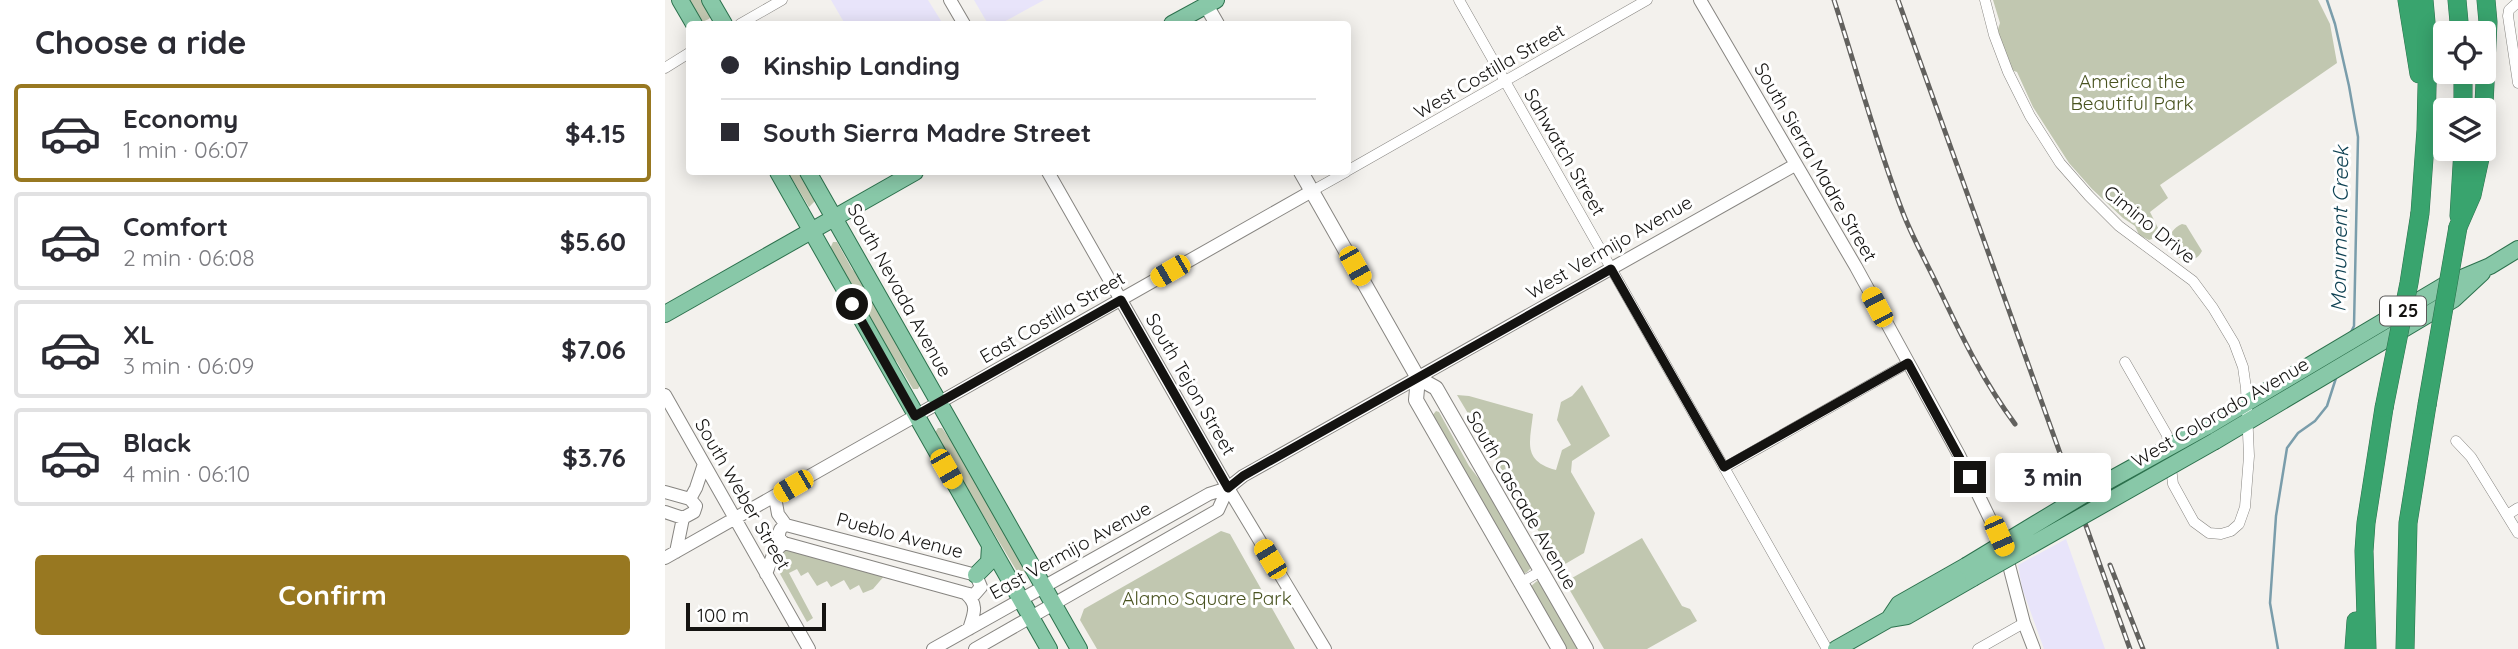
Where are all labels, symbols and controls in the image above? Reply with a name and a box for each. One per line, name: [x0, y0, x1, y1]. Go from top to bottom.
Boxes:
street label: West Costilla Street: [1409, 18, 1569, 124]
map controls: [2433, 21, 2496, 161]
button: locate: [2433, 21, 2496, 84]
text: Choose a ride: [35, 22, 247, 62]
text: Kinship Landing: [763, 49, 960, 82]
street label: South Sierra Madre Street: [1749, 58, 1883, 266]
park label: America the Beautiful Park: [2070, 69, 2194, 115]
street label: Sahwatch Street: [1519, 84, 1611, 220]
button: layers: [2433, 98, 2496, 161]
icon: car: [39, 102, 102, 165]
text: Economy: [123, 102, 238, 135]
text: South Sierra Madre Street: [763, 116, 1091, 149]
text: $4.15: [565, 117, 626, 150]
text: 1 min · 06:07: [123, 135, 249, 164]
water label: Monument Creek: [2325, 144, 2353, 312]
street label: Cimino Drive: [2099, 180, 2201, 268]
street label: West Vermijo Avenue: [1522, 190, 1696, 304]
street label: South Nevada Avenue: [842, 199, 958, 381]
icon: car: [39, 210, 102, 273]
text: Comfort: [123, 210, 228, 243]
text: $5.60: [560, 225, 626, 258]
text: 2 min · 06:08: [123, 243, 255, 272]
car: [1336, 243, 1375, 289]
car: [1147, 251, 1194, 291]
street label: East Costilla Street: [975, 266, 1129, 368]
car: [1858, 284, 1897, 330]
route start: [836, 288, 868, 320]
road number: I 25: [2380, 296, 2426, 326]
street label: South Tejon Street: [1141, 309, 1241, 459]
icon: car: [39, 318, 102, 381]
text: XL: [123, 318, 155, 351]
text: $7.06: [561, 333, 626, 366]
text: 3 min · 06:09: [123, 351, 254, 380]
street label: West Colorado Avenue: [2127, 351, 2313, 473]
street label: South Cascade Avenue: [1461, 407, 1583, 593]
street label: South Weber Street: [690, 414, 796, 574]
icon: car: [39, 426, 102, 489]
text: Black: [123, 426, 192, 459]
text: $3.76: [562, 441, 626, 474]
car: [927, 446, 966, 492]
callout: 3 min: [1995, 452, 2110, 502]
text: 4 min · 06:10: [123, 459, 250, 488]
route end: [1954, 461, 1986, 493]
text: 3 min: [2023, 463, 2083, 492]
car: [770, 466, 817, 506]
street label: East Vermijo Avenue: [985, 496, 1155, 604]
street label: Pueblo Avenue: [834, 507, 966, 563]
car: [1981, 513, 2018, 559]
car: [1251, 536, 1290, 582]
button: Confirm: [35, 555, 630, 635]
park label: Alamo Square Park: [1122, 586, 1292, 610]
scale bar: [686, 600, 826, 632]
text: 100 m: [697, 603, 749, 627]

